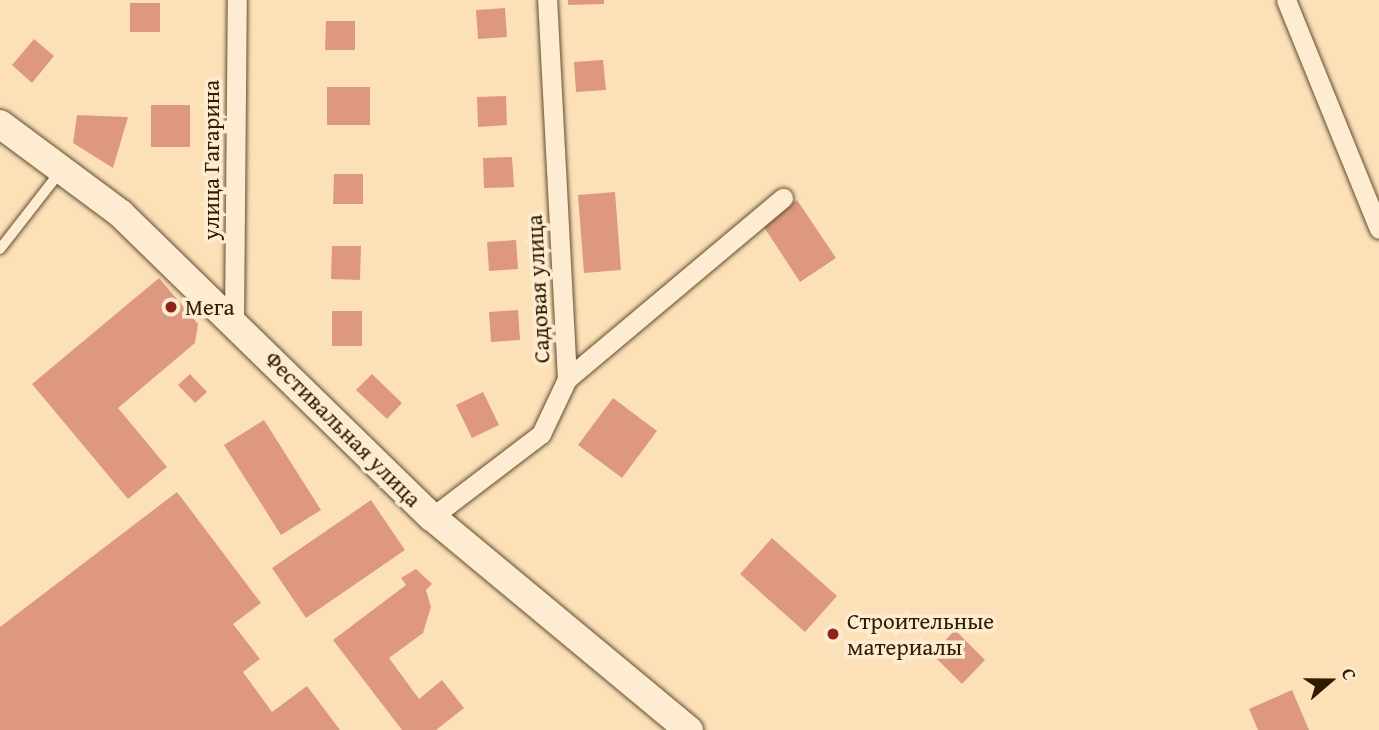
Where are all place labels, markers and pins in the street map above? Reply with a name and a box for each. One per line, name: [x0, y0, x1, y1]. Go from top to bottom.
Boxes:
place label: Мега: [185, 293, 235, 321]
marker: Мега: [163, 299, 179, 315]
place label: Строительные материалы: [847, 607, 994, 661]
marker: Строительные материалы: [825, 626, 841, 642]

